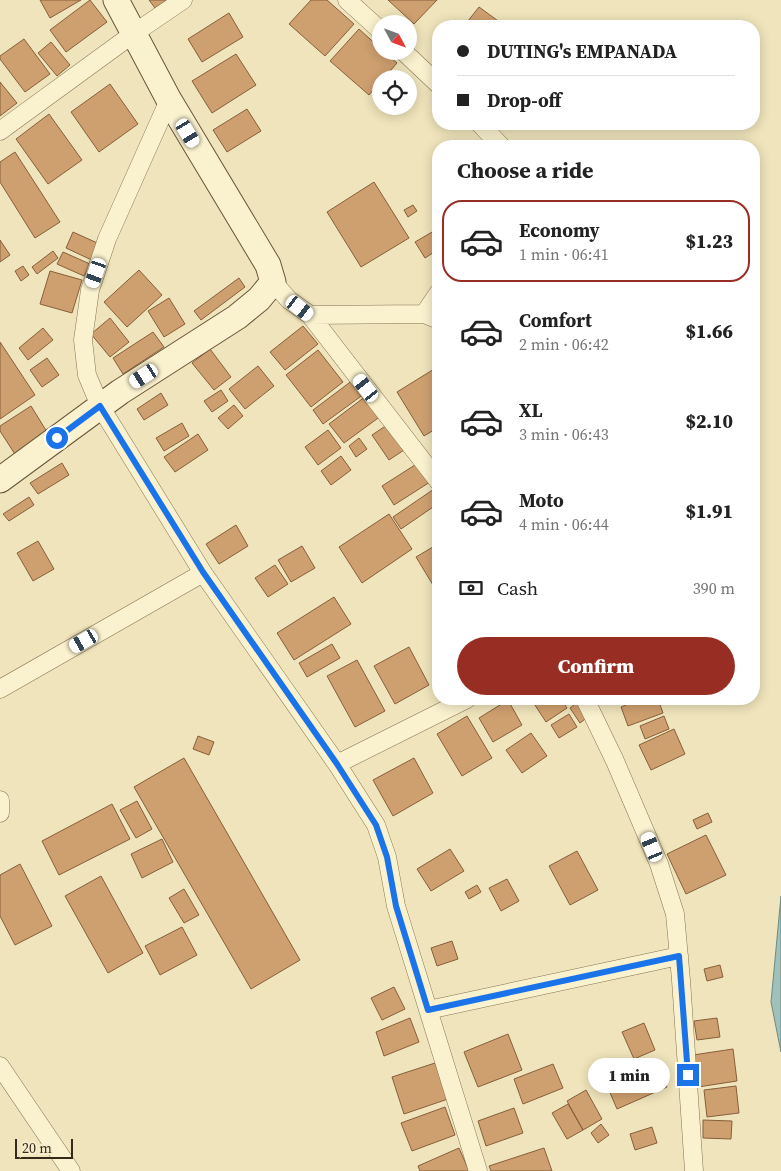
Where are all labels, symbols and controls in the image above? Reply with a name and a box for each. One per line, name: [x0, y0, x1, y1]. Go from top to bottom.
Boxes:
north arrow: [372, 15, 418, 60]
map controls: [372, 15, 417, 115]
text: DUTING's EMPANADA: [487, 38, 677, 64]
button: locate: [372, 70, 417, 115]
text: Drop-off: [487, 87, 561, 113]
car: [173, 116, 202, 150]
text: Choose a ride: [457, 155, 594, 185]
text: Economy: [519, 217, 600, 243]
icon: car: [459, 219, 504, 264]
text: $1.23: [685, 228, 733, 254]
text: 1 min · 06:41: [519, 243, 609, 265]
car: [84, 256, 107, 290]
car: [283, 293, 316, 323]
text: Comfort: [519, 307, 592, 333]
icon: car: [459, 309, 504, 354]
text: $1.66: [685, 318, 733, 344]
text: 2 min · 06:42: [519, 333, 609, 355]
car: [127, 362, 160, 390]
car: [350, 372, 381, 404]
text: XL: [519, 397, 542, 423]
icon: car: [459, 399, 504, 444]
text: $2.10: [685, 408, 733, 434]
text: 3 min · 06:43: [519, 423, 609, 445]
route start: [46, 427, 68, 449]
text: Moto: [519, 487, 564, 513]
icon: car: [459, 489, 504, 534]
text: $1.91: [685, 498, 733, 524]
text: 4 min · 06:44: [519, 513, 609, 535]
icon: cash: [457, 574, 485, 602]
text: Cash: [497, 575, 538, 601]
text: 390 m: [693, 577, 735, 599]
car: [67, 627, 100, 655]
button: Confirm: [457, 637, 735, 695]
car: [639, 830, 664, 864]
callout: 1 min: [588, 1058, 670, 1092]
text: 1 min: [608, 1064, 650, 1086]
route end: [677, 1064, 699, 1086]
scale bar: [15, 1136, 72, 1159]
text: 20 m: [22, 1138, 52, 1158]

